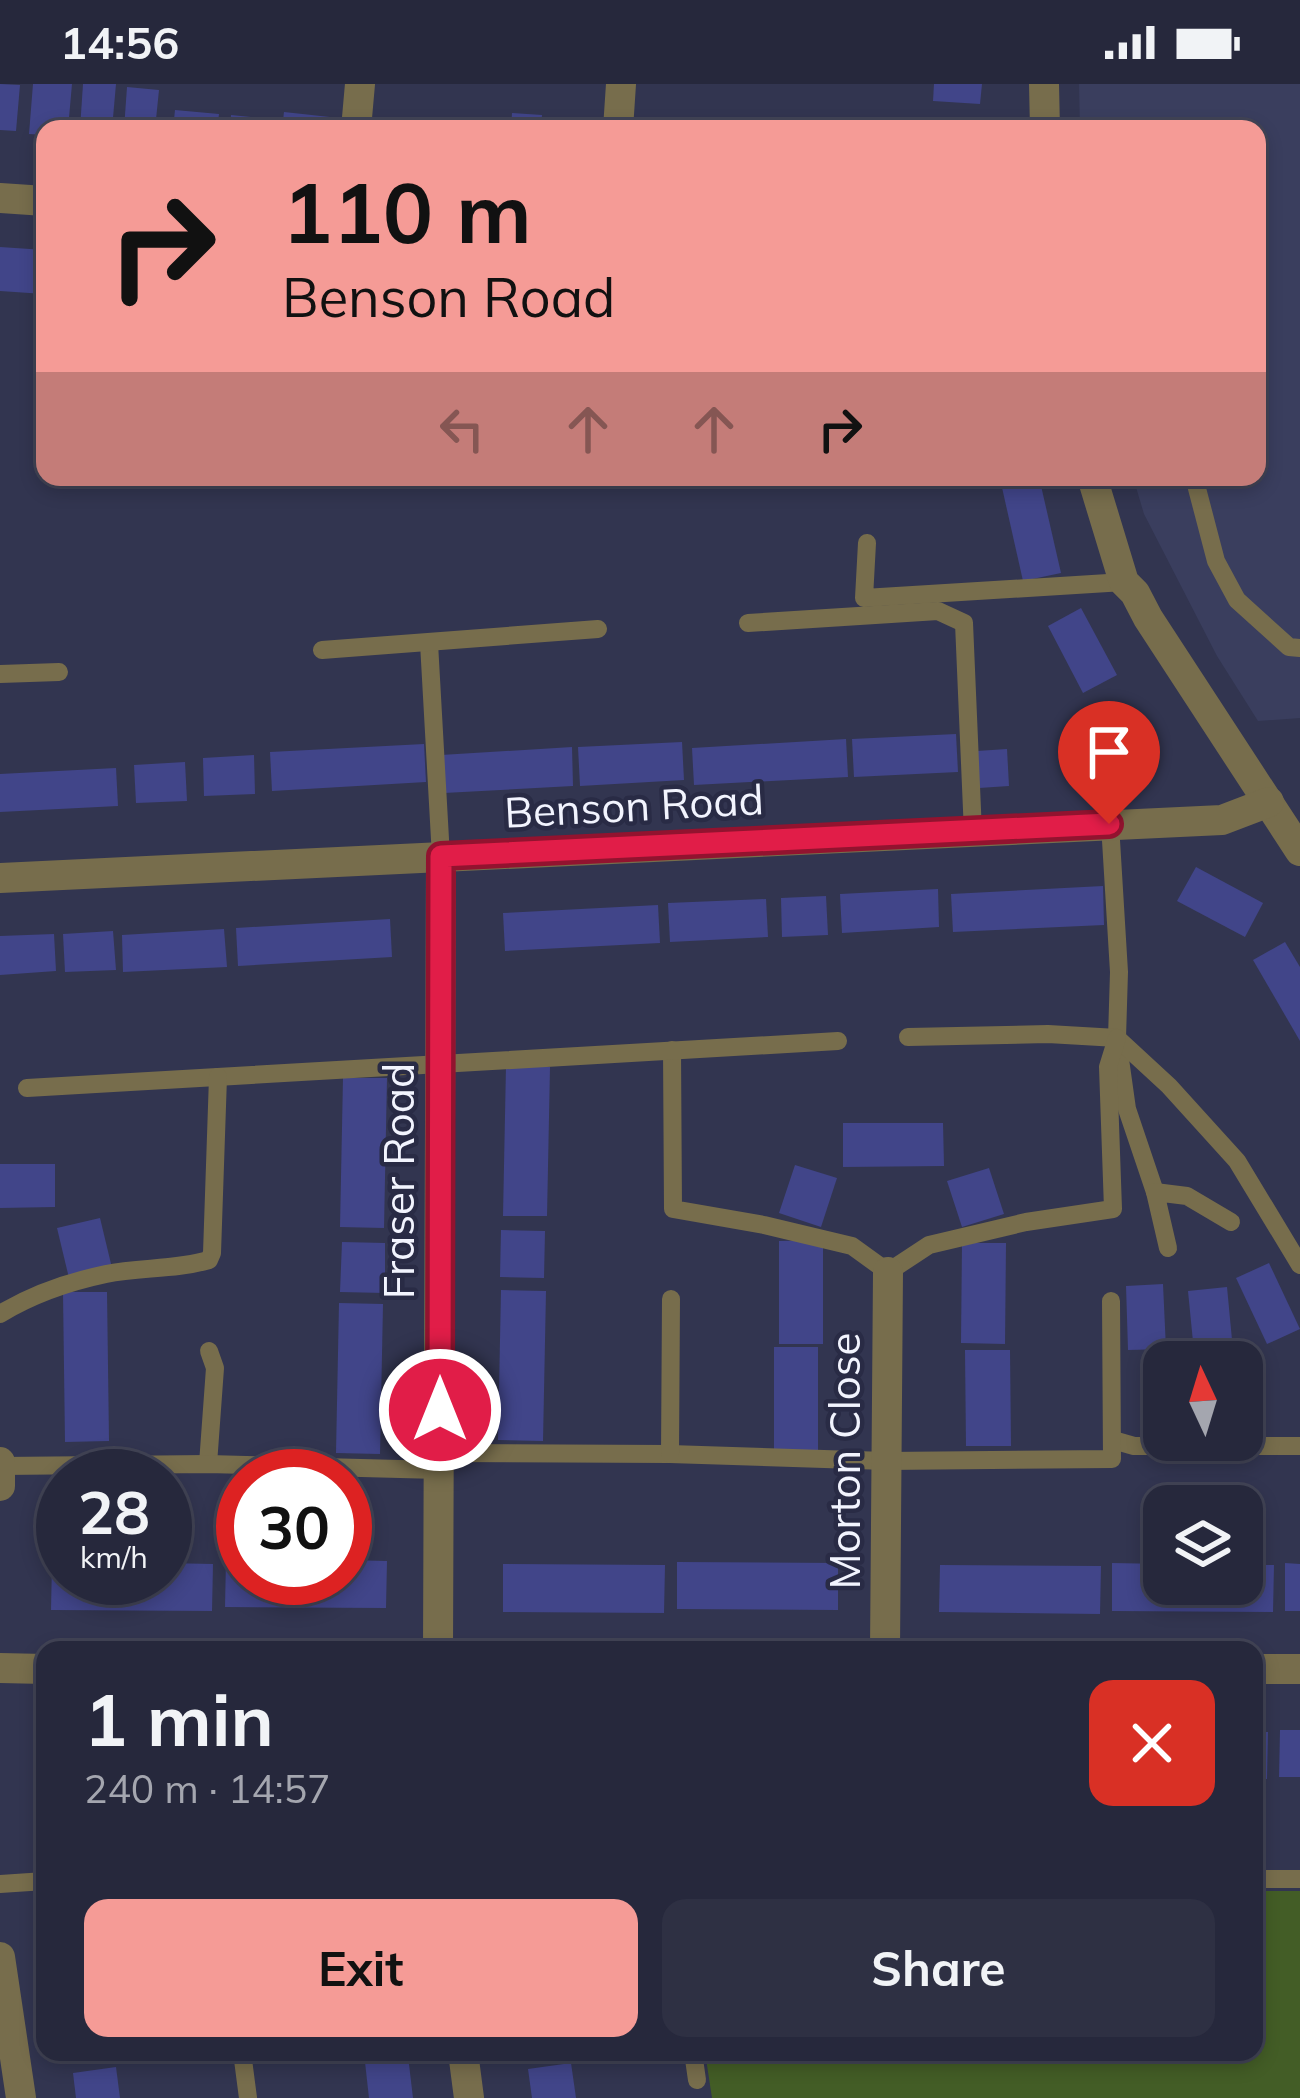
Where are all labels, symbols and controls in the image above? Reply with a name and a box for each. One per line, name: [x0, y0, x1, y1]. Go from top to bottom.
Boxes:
text: 14:56: [60, 14, 179, 70]
text: 110 m: [282, 159, 532, 264]
icon: right: [84, 168, 240, 324]
text: Benson Road: [282, 263, 615, 331]
icon: left: [429, 396, 495, 462]
icon: ahead: [555, 396, 621, 462]
icon: ahead: [681, 396, 747, 462]
icon: right: [807, 396, 873, 462]
pin: [1058, 701, 1160, 824]
icon: arrive: [1076, 719, 1142, 785]
street label: Benson Road: [503, 772, 765, 839]
street label: Fraser Road: [372, 1063, 425, 1299]
street label: Morton Close: [818, 1333, 871, 1589]
north arrow: [1143, 1341, 1263, 1461]
map controls: [1143, 1341, 1263, 1605]
position arrow: [377, 1347, 503, 1473]
speed limit sign: 30: [216, 1449, 372, 1605]
text: 28: [78, 1474, 150, 1549]
button: layers: [1143, 1485, 1263, 1605]
text: km/h: [80, 1538, 148, 1576]
text: 1 min: [84, 1674, 274, 1764]
button: close: [1089, 1680, 1215, 1806]
text: 240 m · 14:57: [84, 1764, 330, 1813]
button: Exit: [84, 1899, 638, 2037]
button: Share: [662, 1899, 1215, 2037]

